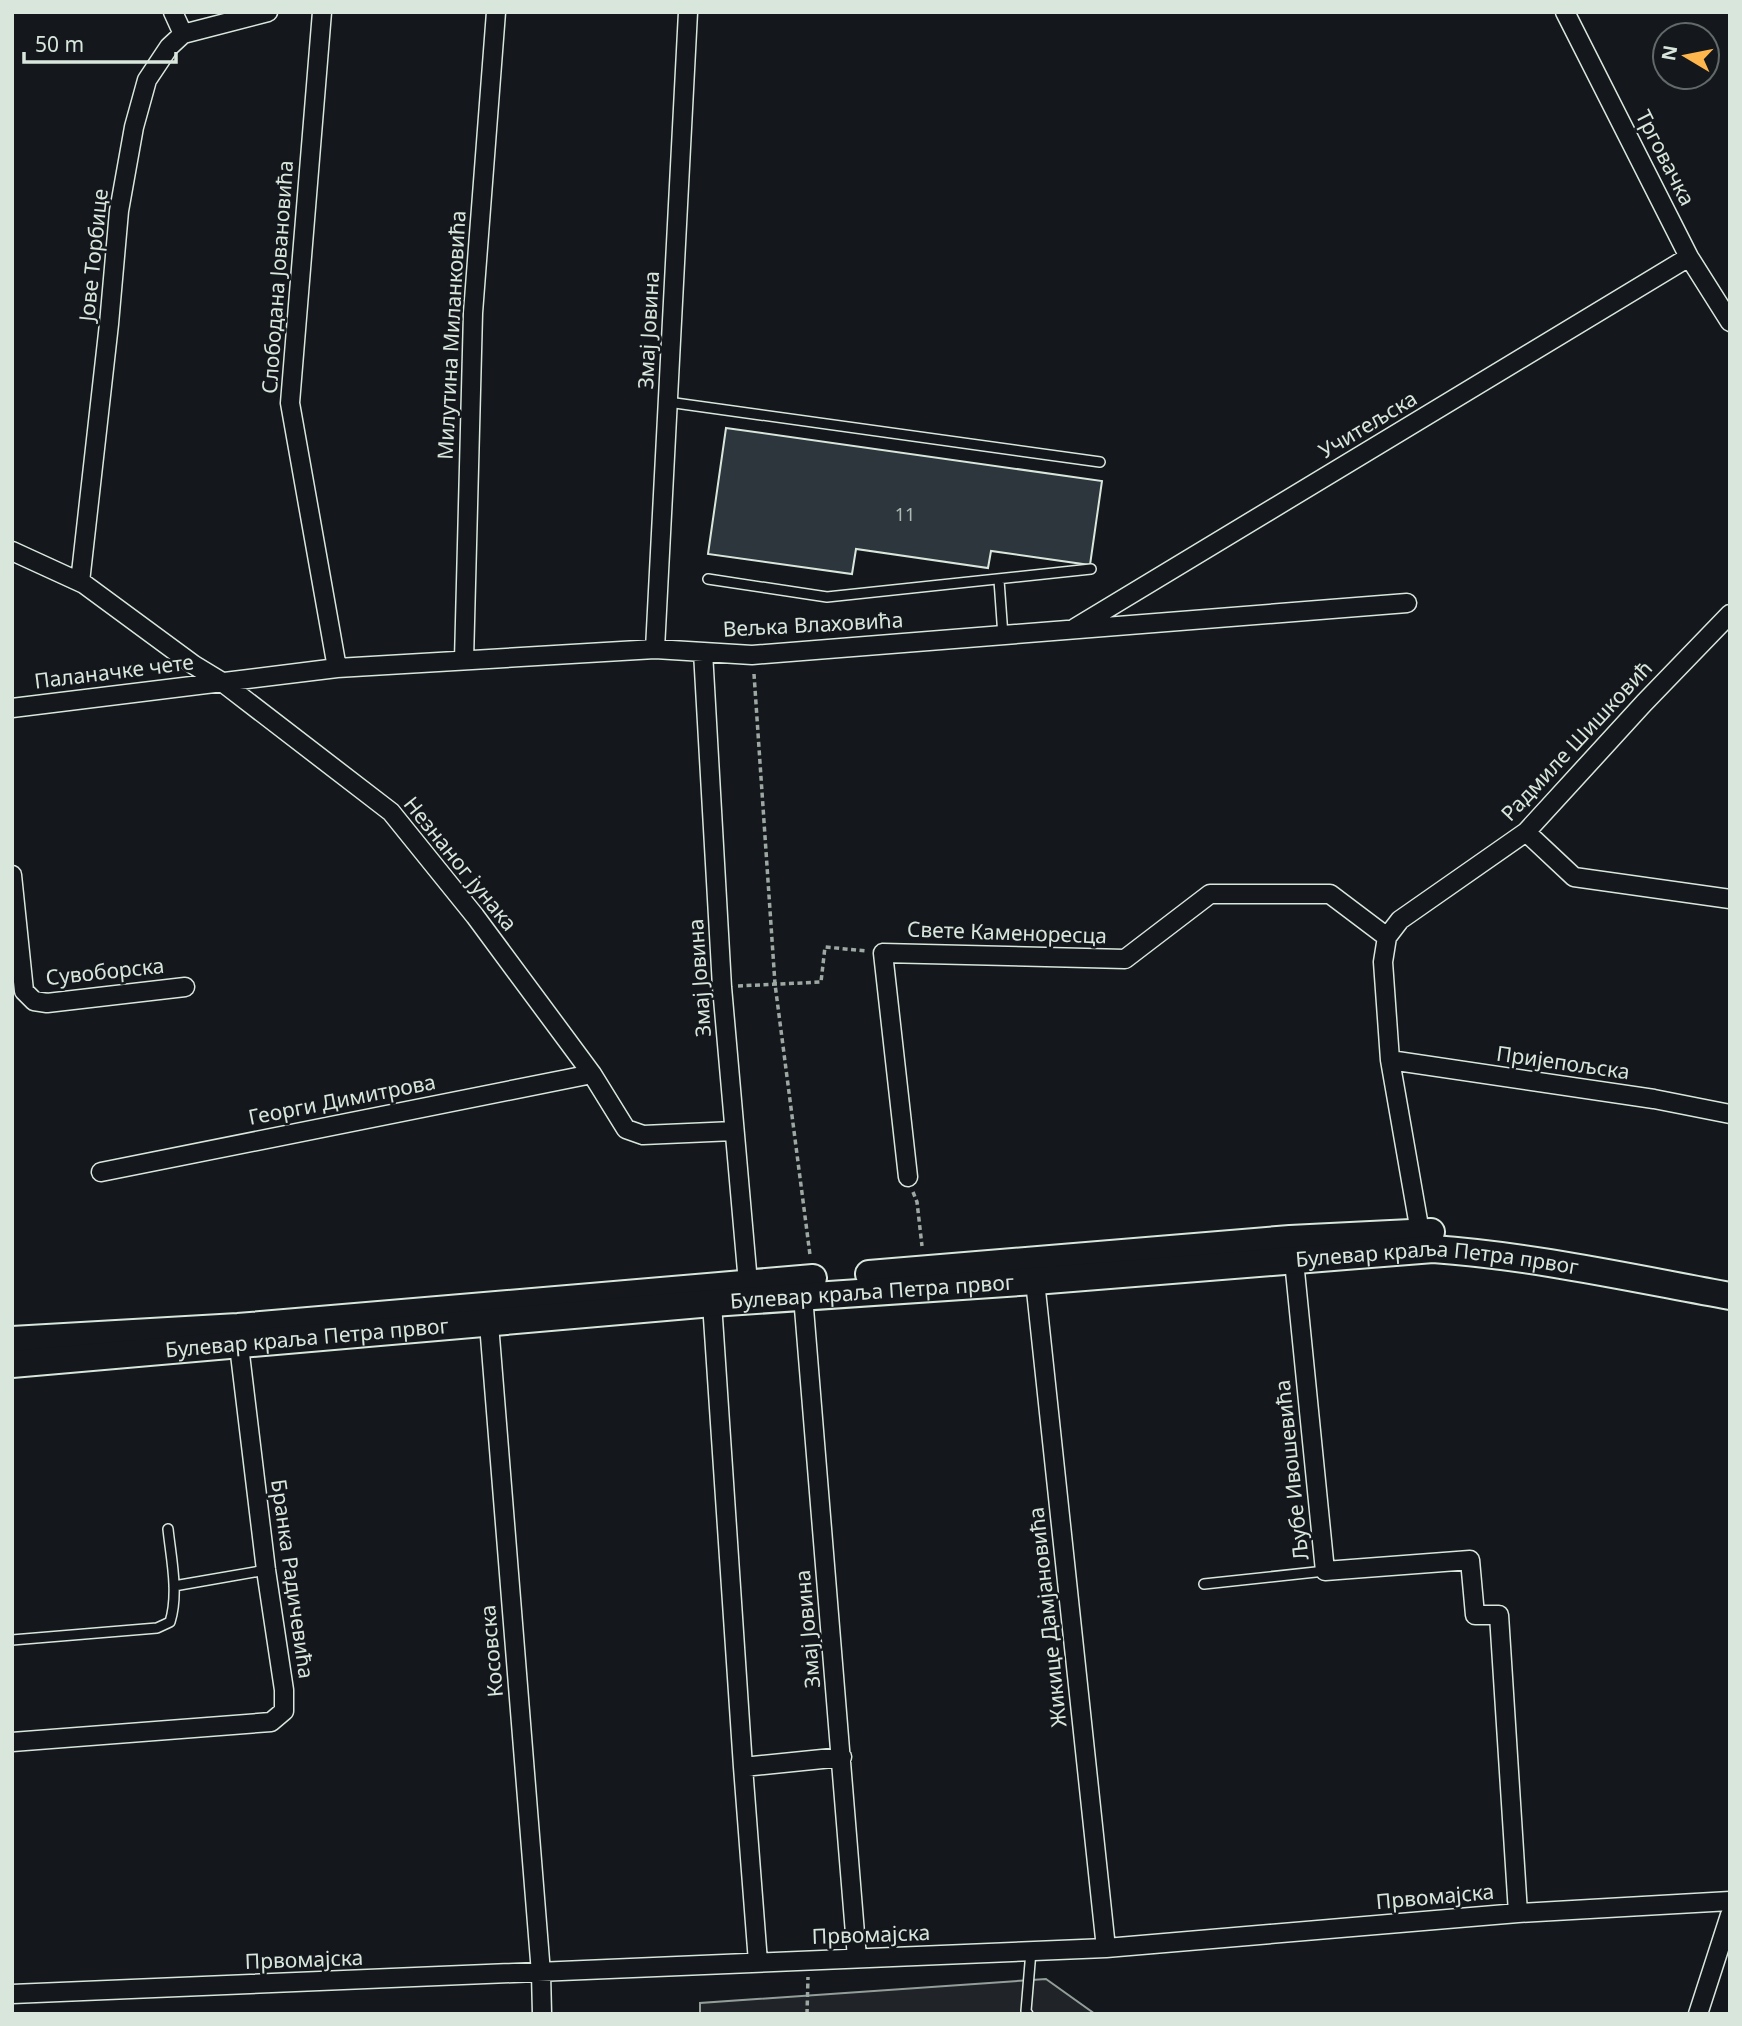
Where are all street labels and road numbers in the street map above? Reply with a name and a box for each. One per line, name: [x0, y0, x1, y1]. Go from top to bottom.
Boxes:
street label: Трговачка: [1630, 105, 1702, 210]
street label: Слободана Јовановића: [255, 159, 299, 395]
street label: Јове Торбице: [72, 187, 114, 325]
street label: Милутина Миланковића: [430, 210, 472, 460]
street label: Змај Јовина: [631, 270, 665, 390]
street label: Учитељска: [1313, 384, 1422, 464]
street label: Вељка Влаховића: [722, 605, 904, 643]
street label: Паланачке чете: [32, 647, 195, 695]
street label: Радмиле Шишковић: [1495, 654, 1658, 827]
street label: Незнаног јунака: [398, 790, 524, 936]
street label: Свете Каменоресца: [907, 915, 1108, 949]
street label: Змај Јовина: [681, 918, 717, 1038]
street label: Сувоборска: [44, 951, 166, 991]
street label: Пријепољска: [1495, 1039, 1632, 1085]
street label: Георги Димитрова: [246, 1067, 438, 1131]
street label: Булевар краља Петра првог: [1294, 1234, 1581, 1281]
street label: Булевар краља Петра првог: [729, 1267, 1015, 1315]
street label: Булевар краља Петра првог: [164, 1311, 450, 1364]
street label: Љубе Ивошевића: [1268, 1379, 1314, 1562]
street label: Бранка Радичевића: [265, 1477, 321, 1680]
street label: Жикице Дамјановића: [1022, 1506, 1072, 1729]
street label: Змај Јовина: [788, 1569, 826, 1689]
street label: Косовска: [473, 1604, 509, 1698]
street label: Првомајска: [1375, 1877, 1495, 1915]
street label: Првомајска: [811, 1918, 931, 1950]
street label: Првомајска: [244, 1943, 364, 1975]

